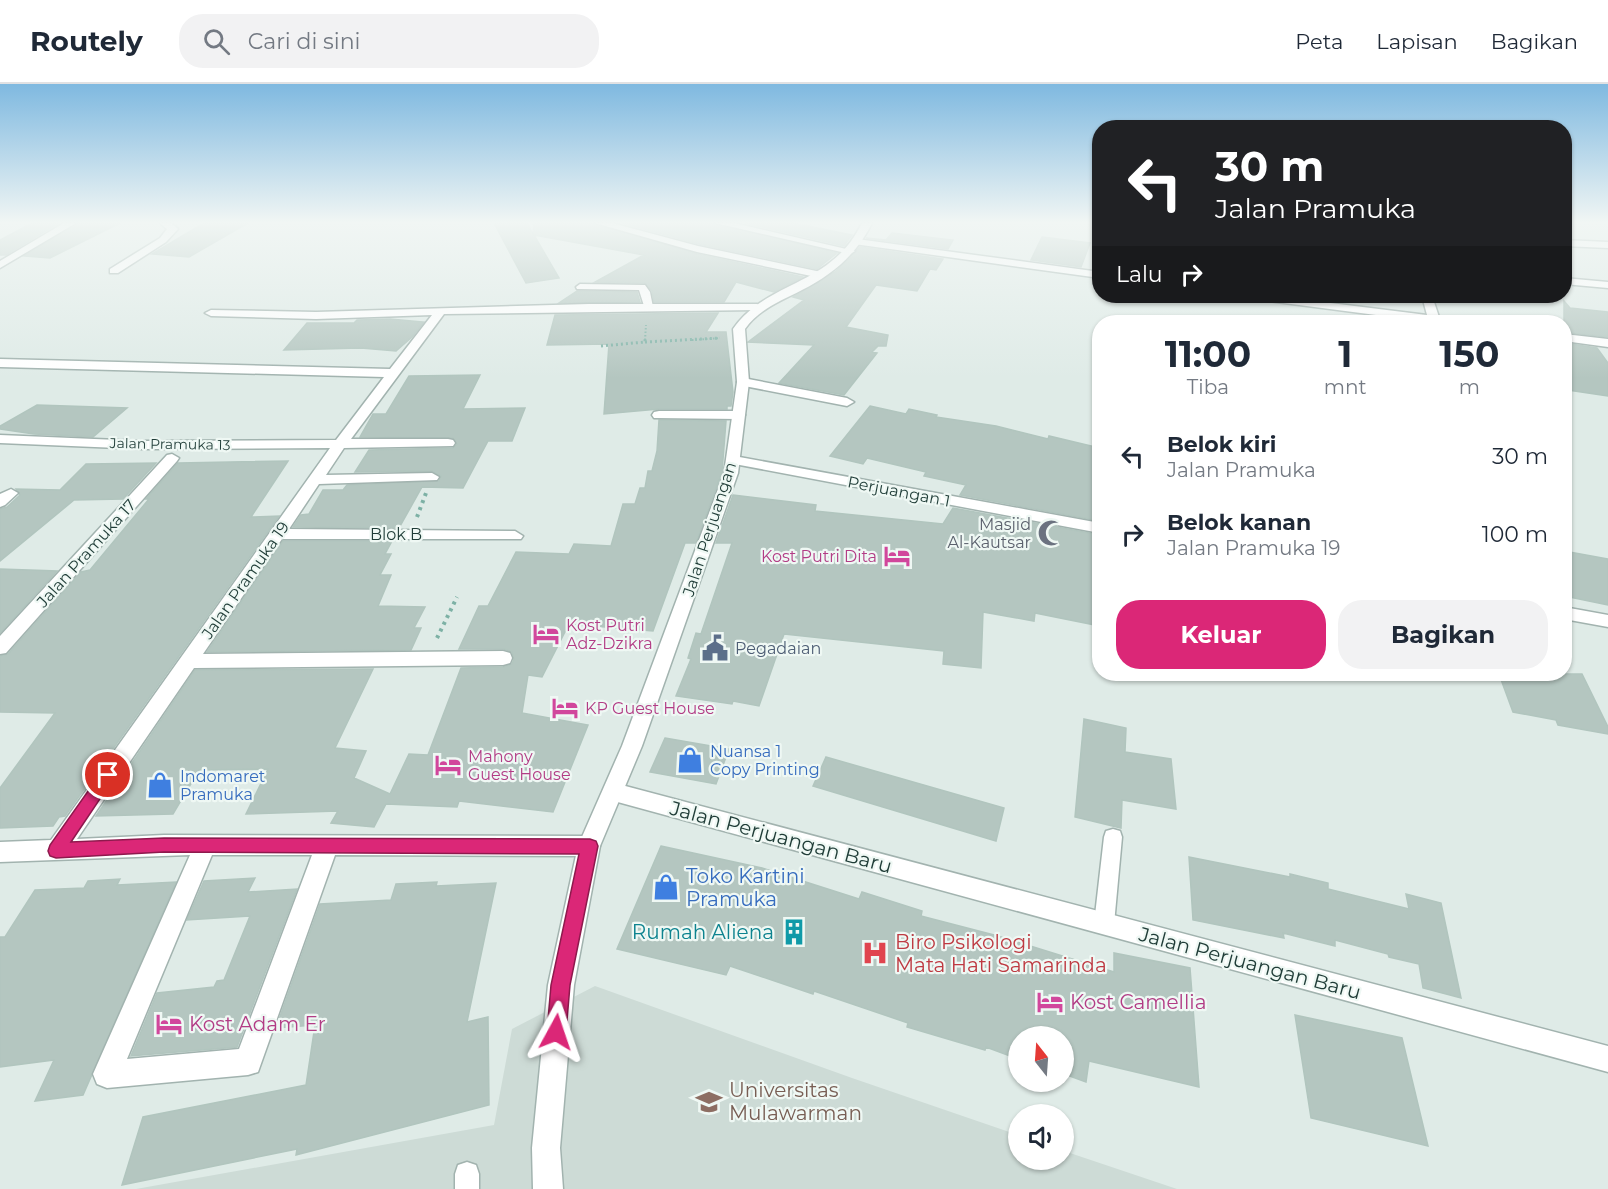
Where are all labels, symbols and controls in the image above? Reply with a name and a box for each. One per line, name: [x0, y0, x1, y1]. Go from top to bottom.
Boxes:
search box: [179, 14, 599, 68]
text: Routely: [30, 24, 143, 58]
icon: search: [200, 25, 233, 58]
text: Cari di sini: [248, 28, 361, 55]
text: Peta: [1295, 29, 1343, 54]
text: Lapisan: [1376, 29, 1458, 54]
text: Bagikan: [1491, 29, 1578, 54]
text: 30 m: [1215, 140, 1324, 192]
icon: left: [1116, 144, 1194, 222]
text: Jalan Pramuka: [1215, 192, 1416, 225]
icon: right: [1175, 258, 1208, 291]
text: Lalu: [1116, 261, 1163, 288]
text: 11:00: [1165, 332, 1251, 376]
text: 1: [1338, 332, 1352, 376]
text: 150: [1439, 332, 1499, 376]
text: Tiba: [1187, 375, 1229, 399]
text: mnt: [1324, 375, 1367, 399]
text: m: [1459, 375, 1480, 399]
text: Belok kiri: [1167, 431, 1276, 458]
street label: Jalan Pramuka 13: [108, 434, 231, 454]
icon: left: [1116, 440, 1149, 473]
text: 30 m: [1492, 443, 1548, 470]
text: Jalan Pramuka: [1167, 458, 1316, 482]
street label: Jalan Perjuangan: [678, 460, 740, 600]
street label: Perjuangan 1: [846, 472, 952, 511]
street label: Jalan Pramuka 17: [32, 496, 140, 612]
text: Belok kanan: [1167, 509, 1311, 536]
place label: Masjid Al-Kautsar: [948, 515, 1031, 552]
street label: Jalan Pramuka 19: [197, 518, 293, 643]
mosque icon: Masjid Al-Kautsar: [1036, 518, 1066, 548]
icon: right: [1116, 518, 1149, 551]
text: 100 m: [1482, 521, 1548, 548]
street label: Blok B: [370, 525, 422, 544]
text: Jalan Pramuka 19: [1167, 536, 1341, 560]
hotel icon: Kost Putri Dita: [882, 541, 912, 571]
place label: Kost Putri Dita: [761, 547, 877, 566]
button: Keluar: [1116, 600, 1326, 669]
button: Bagikan: [1338, 600, 1548, 669]
place label: Kost Putri Adz-Dzikra: [566, 616, 653, 653]
hotel icon: Kost Putri Adz-Dzikra: [531, 619, 561, 649]
public building icon: Pegadaian: [700, 633, 730, 663]
place label: Pegadaian: [735, 639, 821, 658]
hotel icon: KP Guest House: [550, 693, 580, 723]
place label: KP Guest House: [585, 699, 715, 718]
place label: Nuansa 1 Copy Printing: [710, 742, 820, 779]
shop icon: Nuansa 1 Copy Printing: [675, 745, 705, 775]
place label: Mahony Guest House: [468, 747, 571, 784]
pin: [82, 749, 133, 800]
hotel icon: Mahony Guest House: [433, 750, 463, 780]
icon: arrive: [91, 758, 124, 791]
place label: Indomaret Pramuka: [180, 767, 266, 804]
shop icon: Indomaret Pramuka: [145, 770, 175, 800]
street label: Jalan Perjuangan Baru: [666, 796, 895, 878]
place label: Toko Kartini Pramuka: [686, 864, 805, 911]
shop icon: Toko Kartini Pramuka: [651, 872, 681, 902]
building icon: Rumah Aliena: [779, 917, 809, 947]
place label: Rumah Aliena: [632, 920, 774, 944]
street label: Jalan Perjuangan Baru: [1135, 922, 1364, 1004]
place label: Biro Psikologi Mata Hati Samarinda: [895, 930, 1107, 977]
hospital icon: Biro Psikologi Mata Hati Samarinda: [860, 938, 890, 968]
hotel icon: Kost Camellia: [1035, 987, 1065, 1017]
place label: Kost Camellia: [1070, 990, 1206, 1014]
position arrow: [524, 1000, 588, 1064]
hotel icon: Kost Adam Er: [154, 1009, 184, 1039]
place label: Kost Adam Er: [189, 1012, 326, 1036]
north arrow: [1008, 1026, 1074, 1092]
map controls: [1008, 1026, 1074, 1170]
place label: Universitas Mulawarman: [729, 1078, 862, 1125]
school or university icon: Universitas Mulawarman: [694, 1087, 724, 1117]
button: sound: [1008, 1104, 1074, 1170]

